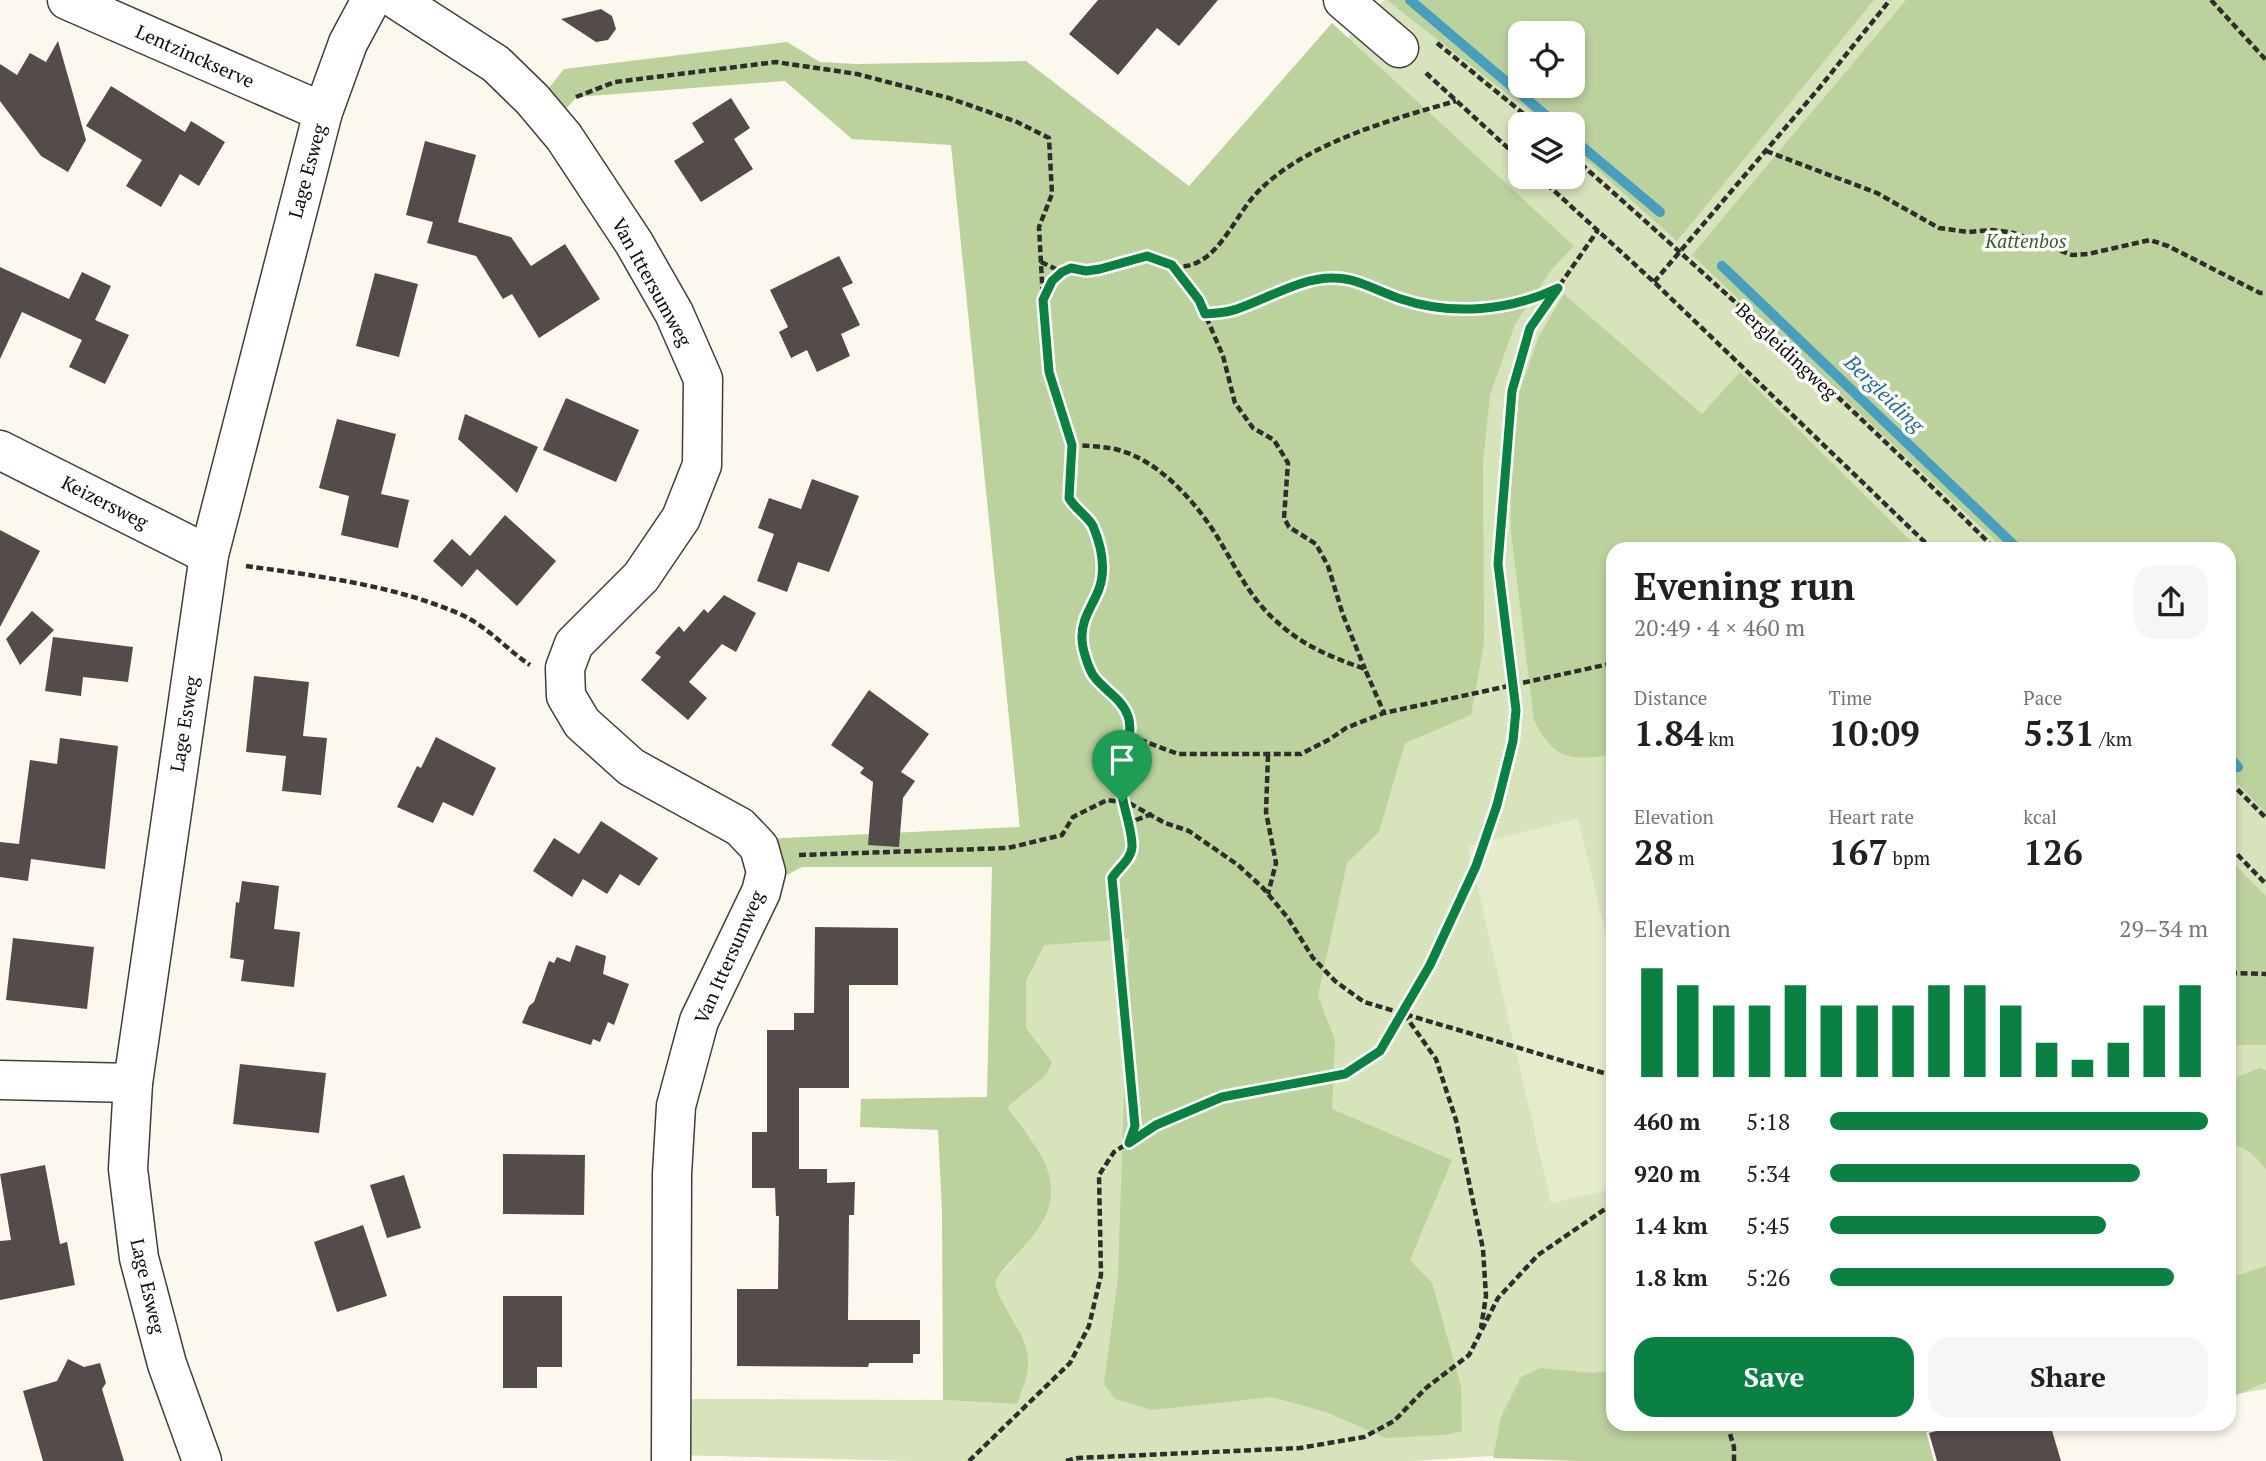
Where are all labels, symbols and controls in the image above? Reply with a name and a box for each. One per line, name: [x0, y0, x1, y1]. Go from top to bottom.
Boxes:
street label: Lentzinckserve: [132, 18, 259, 93]
map controls: [1508, 21, 1585, 189]
button: locate: [1508, 21, 1585, 98]
button: layers: [1508, 112, 1585, 189]
street label: Lage Esweg: [282, 120, 331, 221]
street label: Van Ittersumweg: [607, 213, 699, 351]
park label: Kattenbos: [1984, 228, 2067, 253]
street label: Bergleidingweg: [1731, 297, 1844, 405]
water label: Bergleiding: [1838, 348, 1932, 440]
street label: Keizersweg: [58, 469, 154, 534]
text: Evening run: [1634, 561, 1855, 611]
button: share: [2134, 565, 2208, 639]
text: 20:49 · 4 × 460 m: [1634, 612, 1805, 643]
street label: Lage Esweg: [164, 673, 204, 774]
text: Distance: [1634, 685, 1707, 710]
text: Time: [1829, 685, 1872, 710]
text: Pace: [2023, 685, 2062, 710]
text: 1.84: [1634, 710, 1704, 756]
text: 10:09: [1829, 710, 1920, 756]
text: 5:31: [2023, 710, 2095, 756]
text: km: [1704, 726, 1735, 751]
text: /km: [2095, 726, 2132, 751]
pin: [1092, 730, 1152, 802]
icon: arrive: [1103, 741, 1141, 779]
text: Elevation: [1634, 804, 1714, 829]
text: Heart rate: [1829, 804, 1914, 829]
text: kcal: [2023, 804, 2057, 829]
text: 28: [1634, 829, 1674, 875]
text: 167: [1829, 829, 1888, 875]
text: 126: [2023, 829, 2083, 875]
text: m: [1674, 845, 1695, 870]
text: bpm: [1888, 845, 1930, 870]
street label: Van Ittersumweg: [688, 885, 770, 1027]
text: Elevation: [1634, 913, 1731, 944]
text: 29–34 m: [2119, 913, 2208, 944]
text: 460 m: [1634, 1106, 1700, 1137]
text: 5:18: [1746, 1106, 1790, 1137]
text: 920 m: [1634, 1158, 1700, 1189]
text: 5:34: [1746, 1158, 1790, 1189]
text: 1.4 km: [1634, 1210, 1708, 1241]
text: 5:45: [1746, 1210, 1790, 1241]
street label: Lage Esweg: [125, 1236, 172, 1337]
text: 1.8 km: [1634, 1262, 1708, 1293]
text: 5:26: [1746, 1262, 1790, 1293]
button: Save: [1634, 1337, 1914, 1417]
button: Share: [1928, 1337, 2208, 1417]

